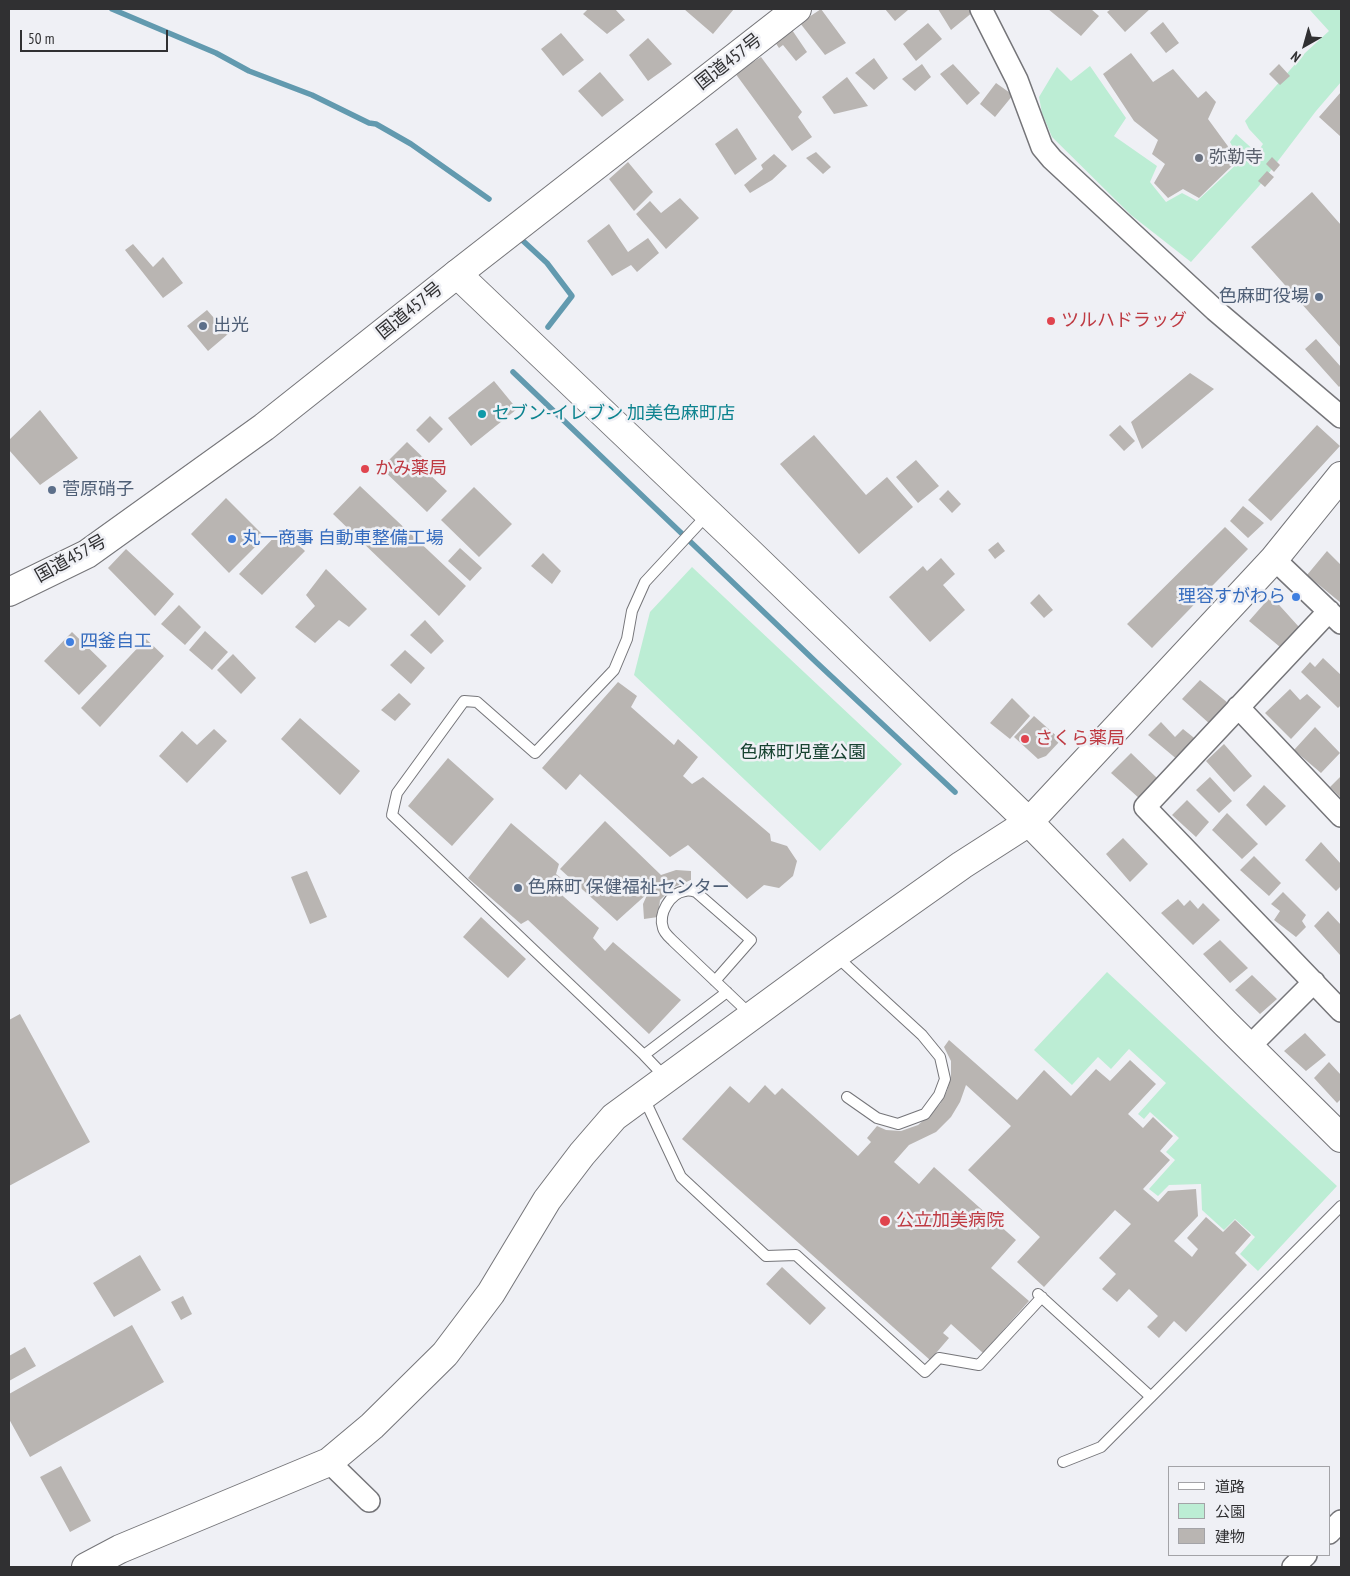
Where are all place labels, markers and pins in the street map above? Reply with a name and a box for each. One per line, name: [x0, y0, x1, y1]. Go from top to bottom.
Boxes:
place label: 弥勒寺: [1209, 147, 1263, 169]
marker: 弥勒寺: [1193, 152, 1205, 164]
place label: 色麻町役場: [1219, 286, 1309, 308]
marker: 色麻町役場: [1313, 291, 1325, 303]
place label: ツルハドラッグ: [1061, 310, 1187, 332]
place label: 出光: [213, 315, 249, 337]
marker: ツルハドラッグ: [1045, 315, 1057, 327]
marker: 出光: [197, 320, 209, 332]
place label: セブン-イレブン 加美色麻町店: [492, 403, 735, 425]
marker: セブン-イレブン 加美色麻町店: [476, 408, 488, 420]
place label: かみ薬局: [375, 458, 447, 480]
marker: かみ薬局: [359, 463, 371, 475]
place label: 菅原硝子: [62, 479, 134, 501]
marker: 菅原硝子: [46, 484, 58, 496]
place label: 丸一商事 自動車整備工場: [242, 528, 444, 550]
marker: 丸一商事 自動車整備工場: [226, 533, 238, 545]
place label: 理容すがわら: [1178, 586, 1286, 608]
marker: 理容すがわら: [1290, 591, 1302, 603]
place label: 四釜自工: [80, 631, 152, 653]
marker: 四釜自工: [64, 636, 76, 648]
place label: さくら薬局: [1035, 728, 1125, 750]
marker: さくら薬局: [1019, 733, 1031, 745]
place label: 色麻町 保健福祉センター: [528, 877, 730, 899]
marker: 色麻町 保健福祉センター: [512, 882, 524, 894]
place label: 公立加美病院: [896, 1210, 1004, 1232]
marker: 公立加美病院: [878, 1214, 892, 1228]

